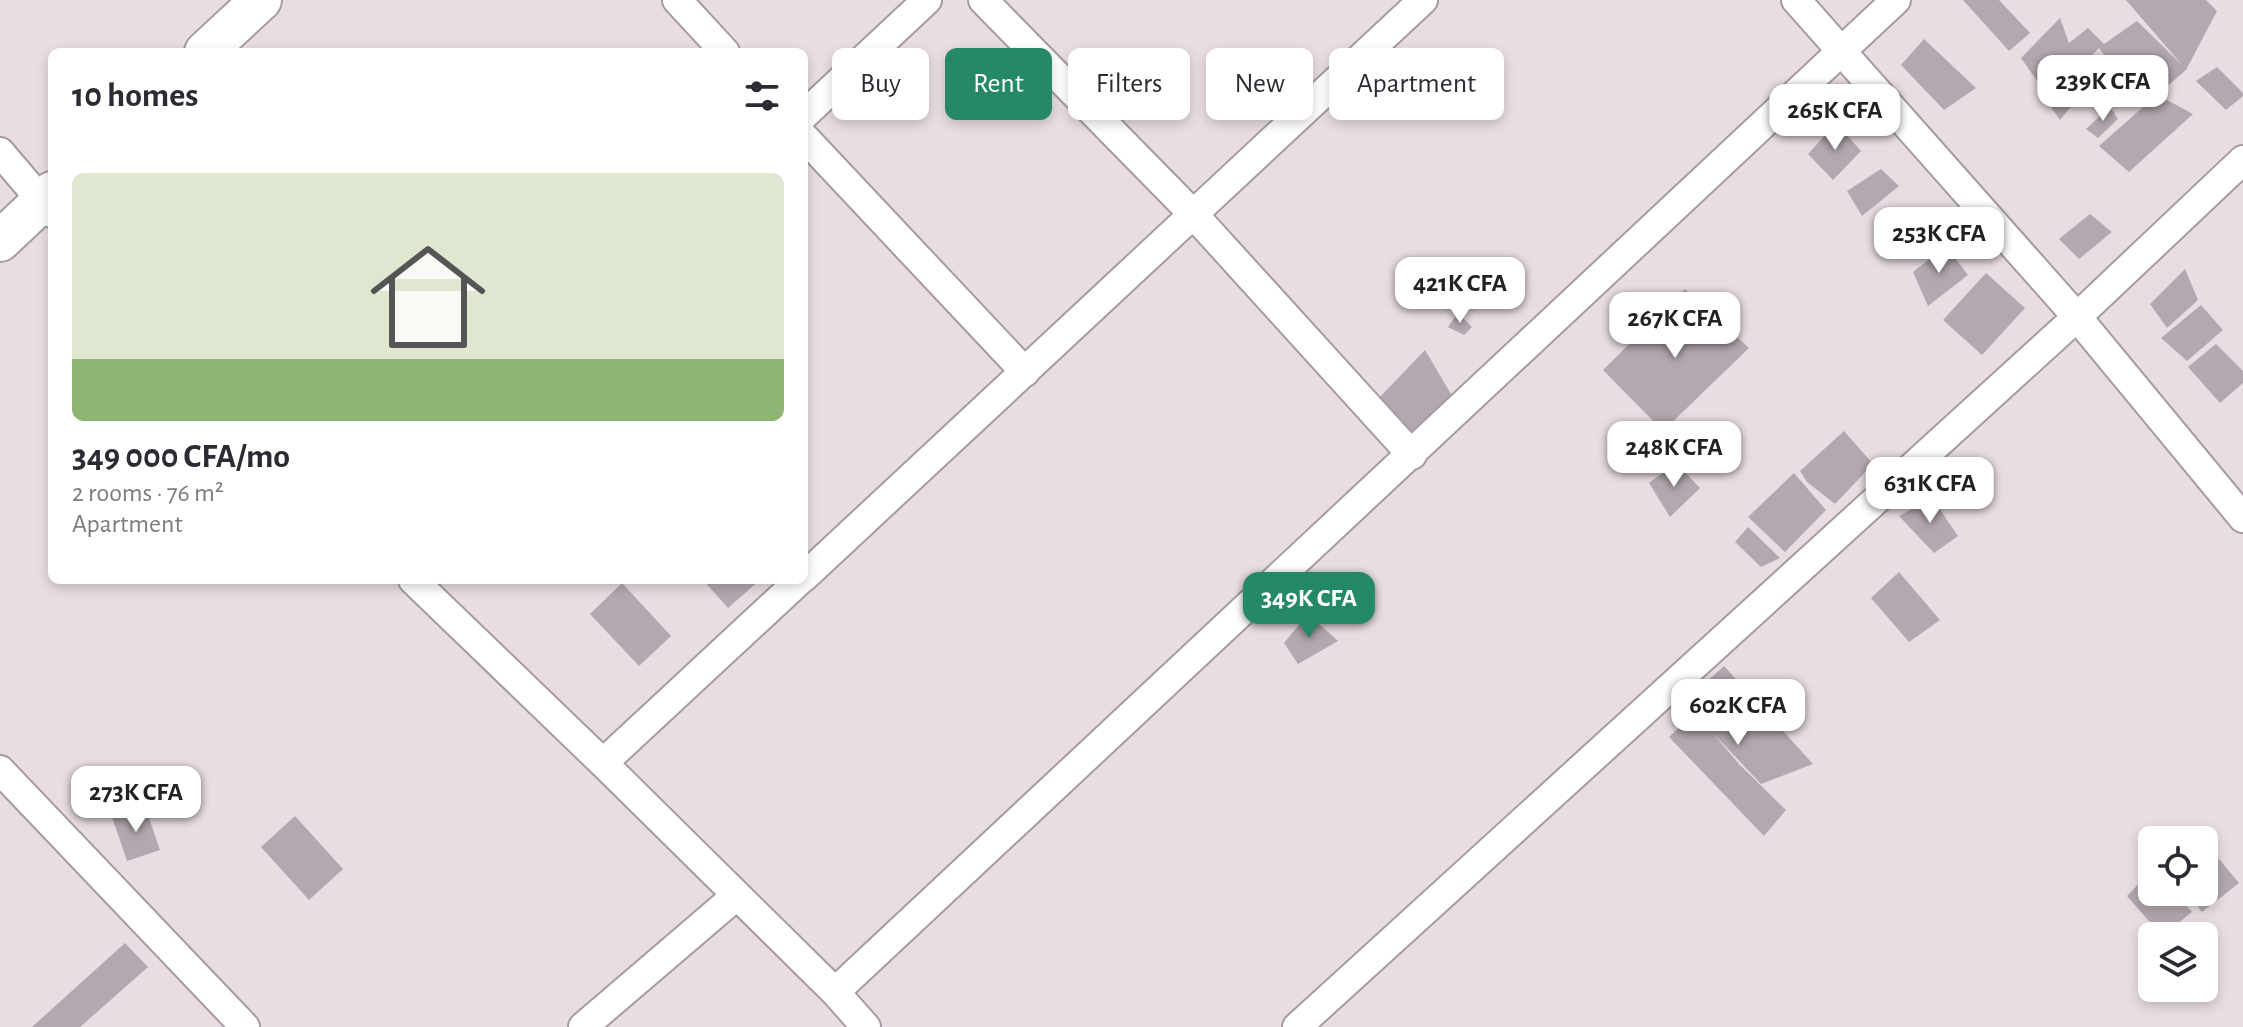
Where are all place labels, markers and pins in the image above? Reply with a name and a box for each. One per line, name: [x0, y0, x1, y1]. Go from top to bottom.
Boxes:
pin: 239K CFA: [2020, 55, 2186, 123]
pin: 265K CFA: [1752, 84, 1918, 152]
pin: 253K CFA: [1856, 207, 2022, 275]
pin: 421K CFA: [1377, 257, 1543, 325]
pin: 267K CFA: [1592, 292, 1758, 360]
pin: 248K CFA: [1591, 421, 1757, 489]
pin: 631K CFA: [1847, 457, 2013, 525]
pin: 349K CFA: [1226, 572, 1392, 640]
pin: 602K CFA: [1655, 679, 1821, 747]
pin: 273K CFA: [53, 766, 219, 834]

